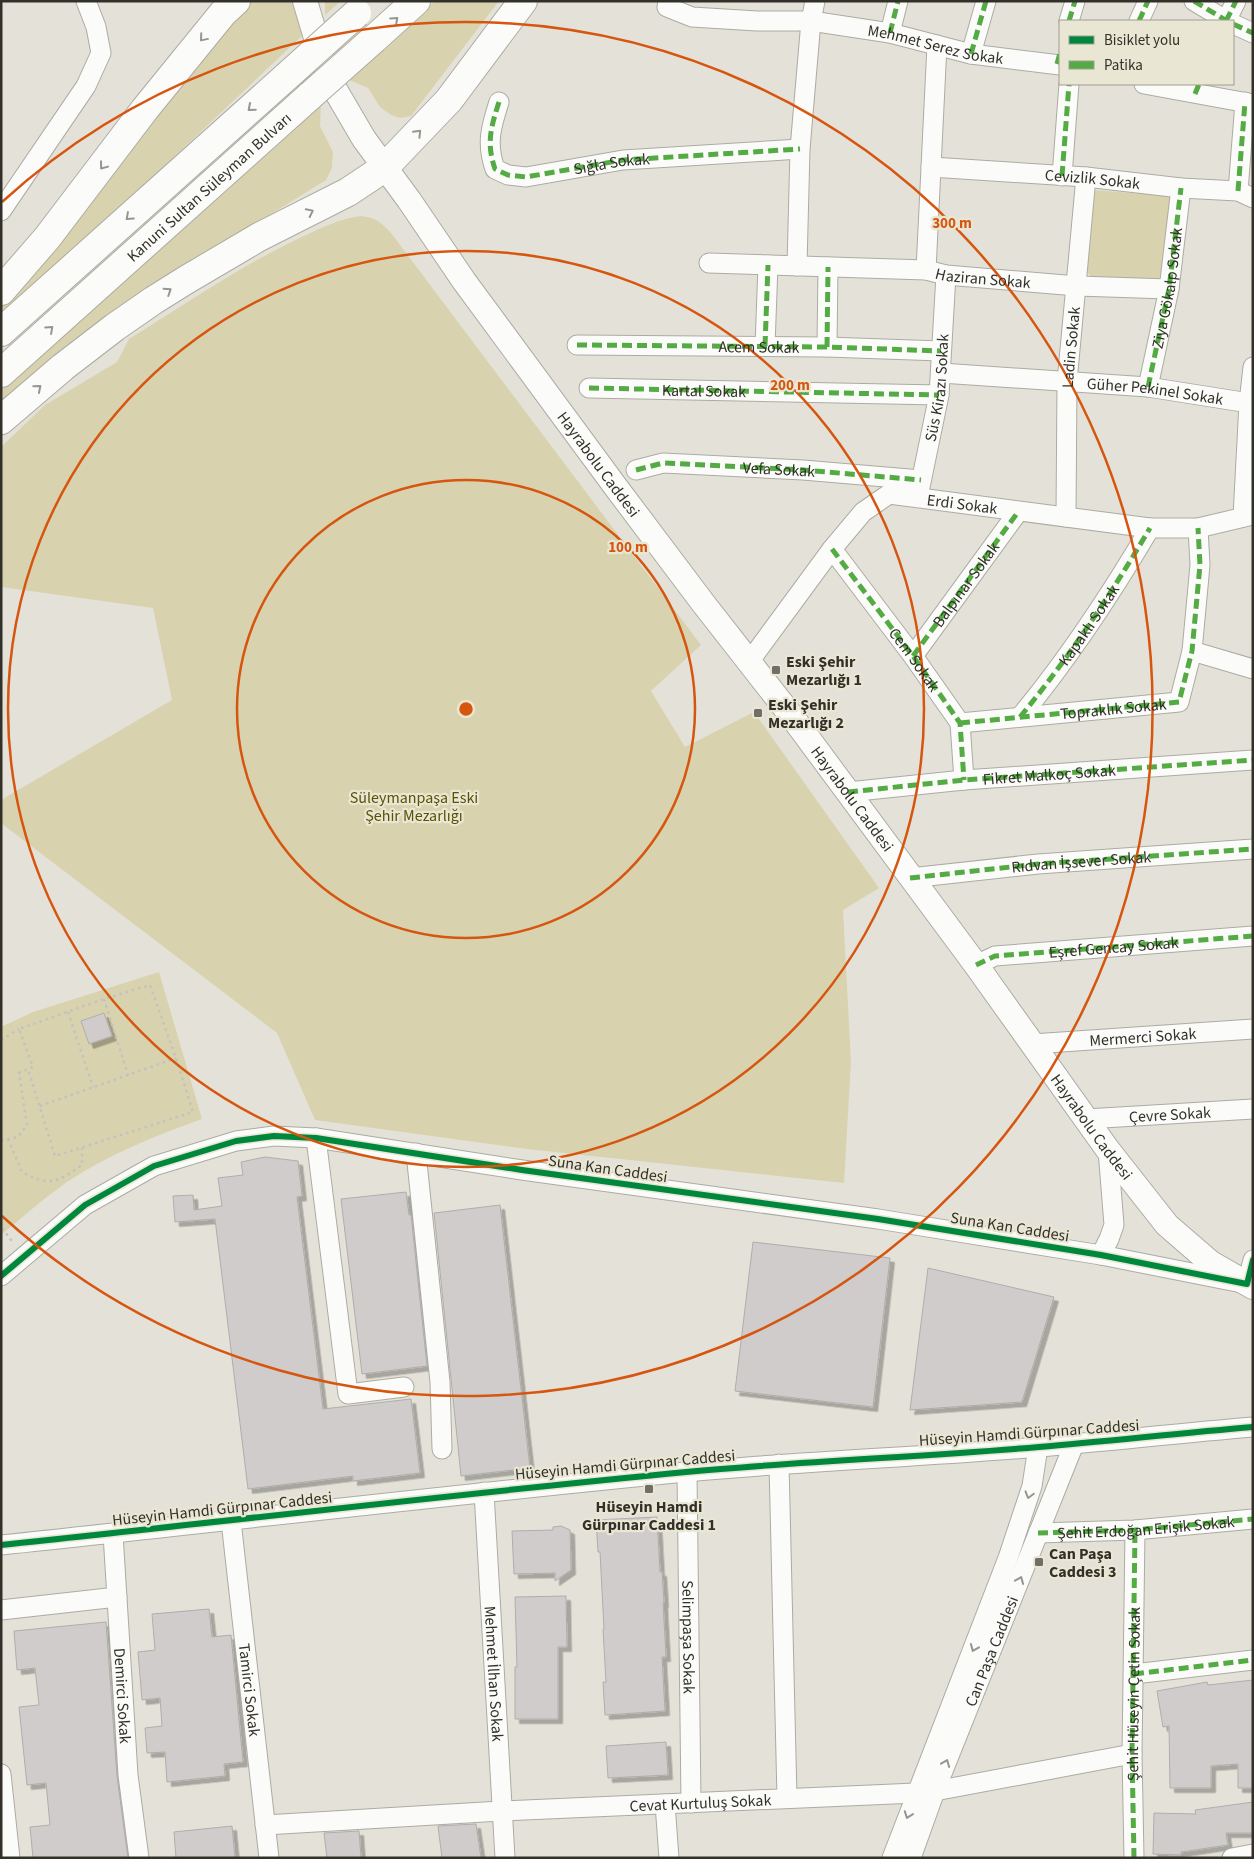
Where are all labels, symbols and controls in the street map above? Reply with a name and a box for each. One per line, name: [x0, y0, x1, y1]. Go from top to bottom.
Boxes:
one-way arrow: [389, 17, 398, 26]
street label: Mehmet Serez Sokak: [866, 20, 1005, 70]
legend: [1059, 20, 1234, 85]
text: Bisiklet yolu: [1104, 30, 1180, 51]
one-way arrow: [200, 32, 209, 41]
text: Patika: [1104, 55, 1143, 76]
one-way arrow: [247, 102, 256, 111]
street label: Kanuni Sultan Süleyman Bulvarı: [122, 108, 297, 267]
one-way arrow: [412, 129, 421, 138]
street label: Sığla Sokak: [572, 148, 651, 180]
one-way arrow: [100, 160, 109, 169]
street label: Cevizlik Sokak: [1044, 164, 1141, 195]
one-way arrow: [305, 208, 314, 218]
one-way arrow: [126, 211, 135, 220]
text: 300 m: [932, 213, 972, 234]
street label: Ziya Gökalp Sokak: [1147, 226, 1188, 351]
street label: Haziran Sokak: [933, 263, 1032, 294]
one-way arrow: [163, 288, 172, 297]
street label: Ladin Sokak: [1057, 305, 1086, 388]
one-way arrow: [45, 325, 54, 334]
street label: Süs Kirazı Sokak: [920, 333, 955, 444]
street label: Acem Sokak: [718, 336, 800, 359]
street label: Güher Pekinel Sokak: [1086, 373, 1225, 411]
text: 200 m: [770, 375, 810, 396]
street label: Kartal Sokak: [662, 379, 746, 403]
one-way arrow: [33, 385, 42, 394]
street label: Hayrabolu Caddesi: [552, 407, 645, 522]
street label: Vefa Sokak: [742, 457, 816, 483]
street label: Erdi Sokak: [926, 489, 999, 520]
text: 100 m: [608, 537, 648, 558]
street label: Balpınar Sokak: [928, 537, 1005, 632]
street label: Kapaklı Sokak: [1054, 580, 1125, 671]
street label: Cem Sokak: [883, 623, 945, 697]
place label: Eski Şehir Mezarlığı 1: [786, 651, 862, 691]
marker: Eski Şehir Mezarlığı 1: [770, 664, 782, 676]
street label: Topraklık Sokak: [1059, 693, 1168, 725]
place label: Eski Şehir Mezarlığı 2: [768, 694, 844, 734]
centre of rings: [457, 700, 475, 718]
marker: Eski Şehir Mezarlığı 2: [752, 707, 764, 719]
street label: Hayrabolu Caddesi: [805, 742, 898, 857]
street label: Fikret Malkoç Sokak: [982, 760, 1117, 791]
park label: Süleymanpaşa Eski Şehir Mezarlığı: [350, 787, 478, 827]
street label: Rıdvan İşsever Sokak: [1010, 846, 1152, 879]
street label: Eşref Gencay Sokak: [1048, 932, 1179, 964]
street label: Mermerci Sokak: [1089, 1023, 1197, 1052]
street label: Hayrabolu Caddesi: [1045, 1070, 1137, 1185]
street label: Çevre Sokak: [1128, 1102, 1212, 1128]
street label: Suna Kan Caddesi: [547, 1150, 669, 1188]
street label: Suna Kan Caddesi: [949, 1207, 1071, 1247]
street label: Hüseyin Hamdi Gürpınar Caddesi: [918, 1414, 1140, 1452]
street label: Hüseyin Hamdi Gürpınar Caddesi: [514, 1444, 736, 1486]
marker: Hüseyin Hamdi Gürpınar Caddesi 1: [643, 1483, 655, 1495]
street label: Hüseyin Hamdi Gürpınar Caddesi: [111, 1487, 333, 1531]
one-way arrow: [1024, 1490, 1034, 1499]
place label: Hüseyin Hamdi Gürpınar Caddesi 1: [582, 1496, 716, 1536]
street label: Şehit Erdoğan Erişik Sokak: [1057, 1511, 1236, 1544]
place label: Can Paşa Caddesi 3: [1049, 1543, 1117, 1583]
marker: Can Paşa Caddesi 3: [1033, 1556, 1045, 1568]
one-way arrow: [1014, 1576, 1024, 1585]
street label: Selimpaşa Sokak: [676, 1580, 700, 1694]
street label: Can Paşa Caddesi: [960, 1593, 1024, 1710]
street label: Mehmet İlhan Sokak: [479, 1605, 508, 1742]
street label: Şehit Hüseyin Çetin Sokak: [1122, 1607, 1146, 1781]
street label: Tamirci Sokak: [233, 1642, 265, 1738]
one-way arrow: [970, 1643, 980, 1652]
street label: Demirci Sokak: [108, 1647, 136, 1744]
one-way arrow: [940, 1759, 950, 1768]
street label: Cevat Kurtuluş Sokak: [629, 1789, 772, 1817]
one-way arrow: [904, 1810, 914, 1819]

